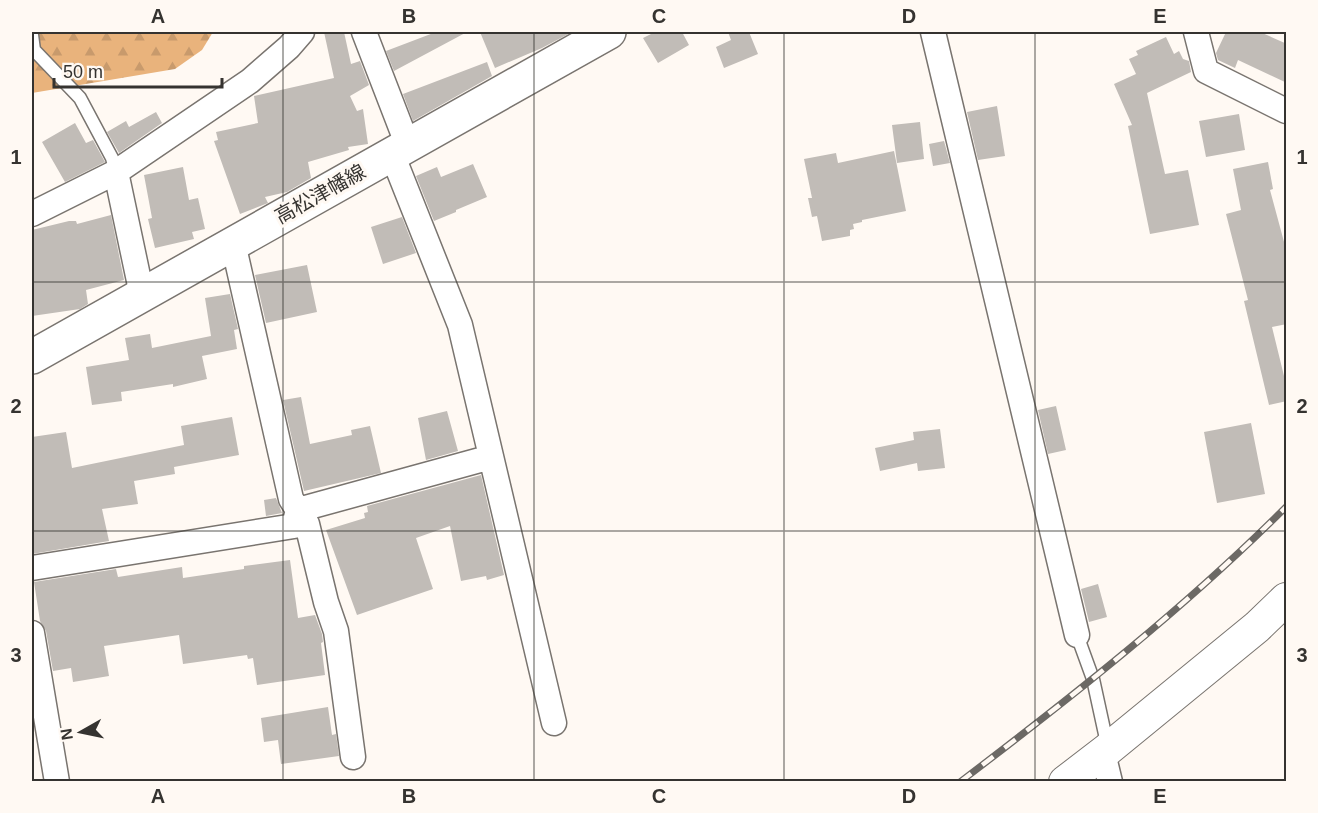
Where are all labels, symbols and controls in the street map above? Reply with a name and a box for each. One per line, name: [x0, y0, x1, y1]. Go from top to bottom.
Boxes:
text: A: [151, 5, 165, 27]
text: B: [402, 5, 416, 27]
text: C: [652, 5, 666, 27]
text: D: [902, 5, 916, 27]
text: E: [1153, 5, 1167, 27]
scale bar: [54, 51, 222, 89]
text: 50 m: [63, 62, 103, 82]
text: 1: [10, 146, 22, 168]
text: 1: [1296, 146, 1308, 168]
street label: 高松津幡線: [271, 160, 369, 228]
text: 2: [10, 395, 22, 417]
text: 2: [1296, 395, 1308, 417]
text: 3: [10, 644, 22, 666]
text: 3: [1296, 644, 1308, 666]
north arrow: [51, 702, 111, 762]
text: N: [57, 727, 76, 741]
text: A: [151, 785, 165, 807]
text: B: [402, 785, 416, 807]
text: C: [652, 785, 666, 807]
text: D: [902, 785, 916, 807]
text: E: [1153, 785, 1167, 807]

